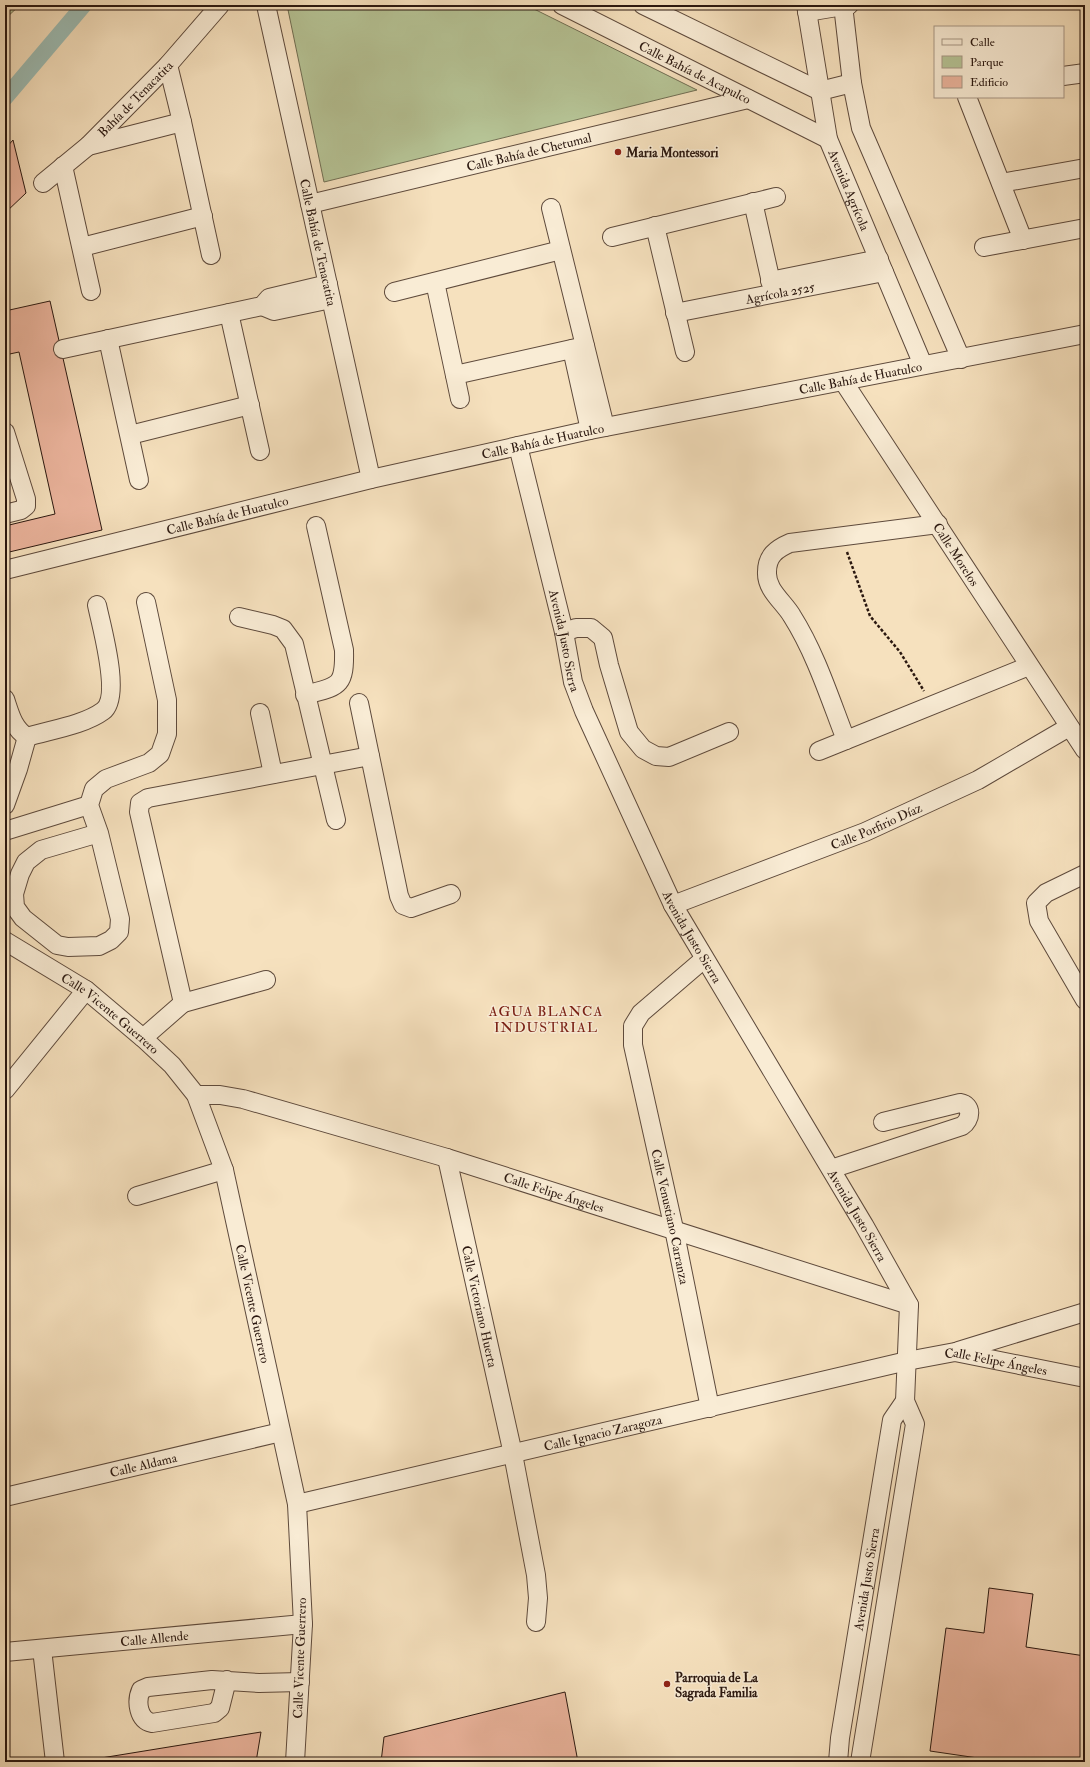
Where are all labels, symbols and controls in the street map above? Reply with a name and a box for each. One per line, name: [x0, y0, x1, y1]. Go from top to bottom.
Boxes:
legend: [934, 26, 1064, 98]
text: Calle: [970, 35, 995, 50]
street label: Calle Bahía de Acapulco: [636, 38, 753, 108]
text: Parque: [970, 55, 1004, 70]
street label: Bahía de Tenacatita: [95, 58, 177, 140]
text: Edificio: [970, 75, 1008, 90]
street label: Calle Bahía de Chetumal: [465, 130, 594, 175]
place label: Maria Montessori: [625, 145, 719, 161]
street label: Avenida Agrícola: [824, 146, 873, 234]
marker: Maria Montessori: [613, 147, 623, 157]
street label: Calle Bahía de Tenacatita: [296, 177, 340, 308]
street label: Agrícola 2525: [743, 279, 816, 308]
street label: Calle Bahía de Huatulco: [798, 359, 923, 398]
street label: Calle Bahía de Huatulco: [480, 420, 605, 463]
street label: Calle Bahía de Huatulco: [165, 493, 290, 539]
street label: Calle Morelos: [929, 520, 983, 590]
street label: Avenida Justo Sierra: [545, 587, 583, 695]
street label: Calle Porfirio Díaz: [828, 800, 925, 853]
street label: Avenida Justo Sierra: [658, 888, 725, 987]
street label: Calle Vicente Guerrero: [58, 970, 162, 1058]
district label: AGUA BLANCA INDUSTRIAL: [488, 1003, 603, 1036]
street label: Calle Venustiano Carranza: [647, 1148, 692, 1287]
street label: Avenida Justo Sierra: [823, 1166, 890, 1265]
street label: Calle Felipe Ángeles: [501, 1170, 606, 1217]
street label: Calle Vicente Guerrero: [231, 1243, 273, 1365]
street label: Calle Victoriano Huerta: [458, 1244, 501, 1370]
street label: Calle Felipe Ángeles: [943, 1345, 1049, 1379]
street label: Calle Ignacio Zaragoza: [542, 1412, 664, 1455]
street label: Calle Aldama: [108, 1450, 179, 1481]
street label: Avenida Justo Sierra: [851, 1526, 883, 1633]
street label: Calle Vicente Guerrero: [290, 1597, 310, 1719]
street label: Calle Allende: [120, 1628, 190, 1650]
place label: Parroquia de La Sagrada Familia: [675, 1670, 759, 1702]
marker: Parroquia de La Sagrada Familia: [662, 1679, 672, 1689]

